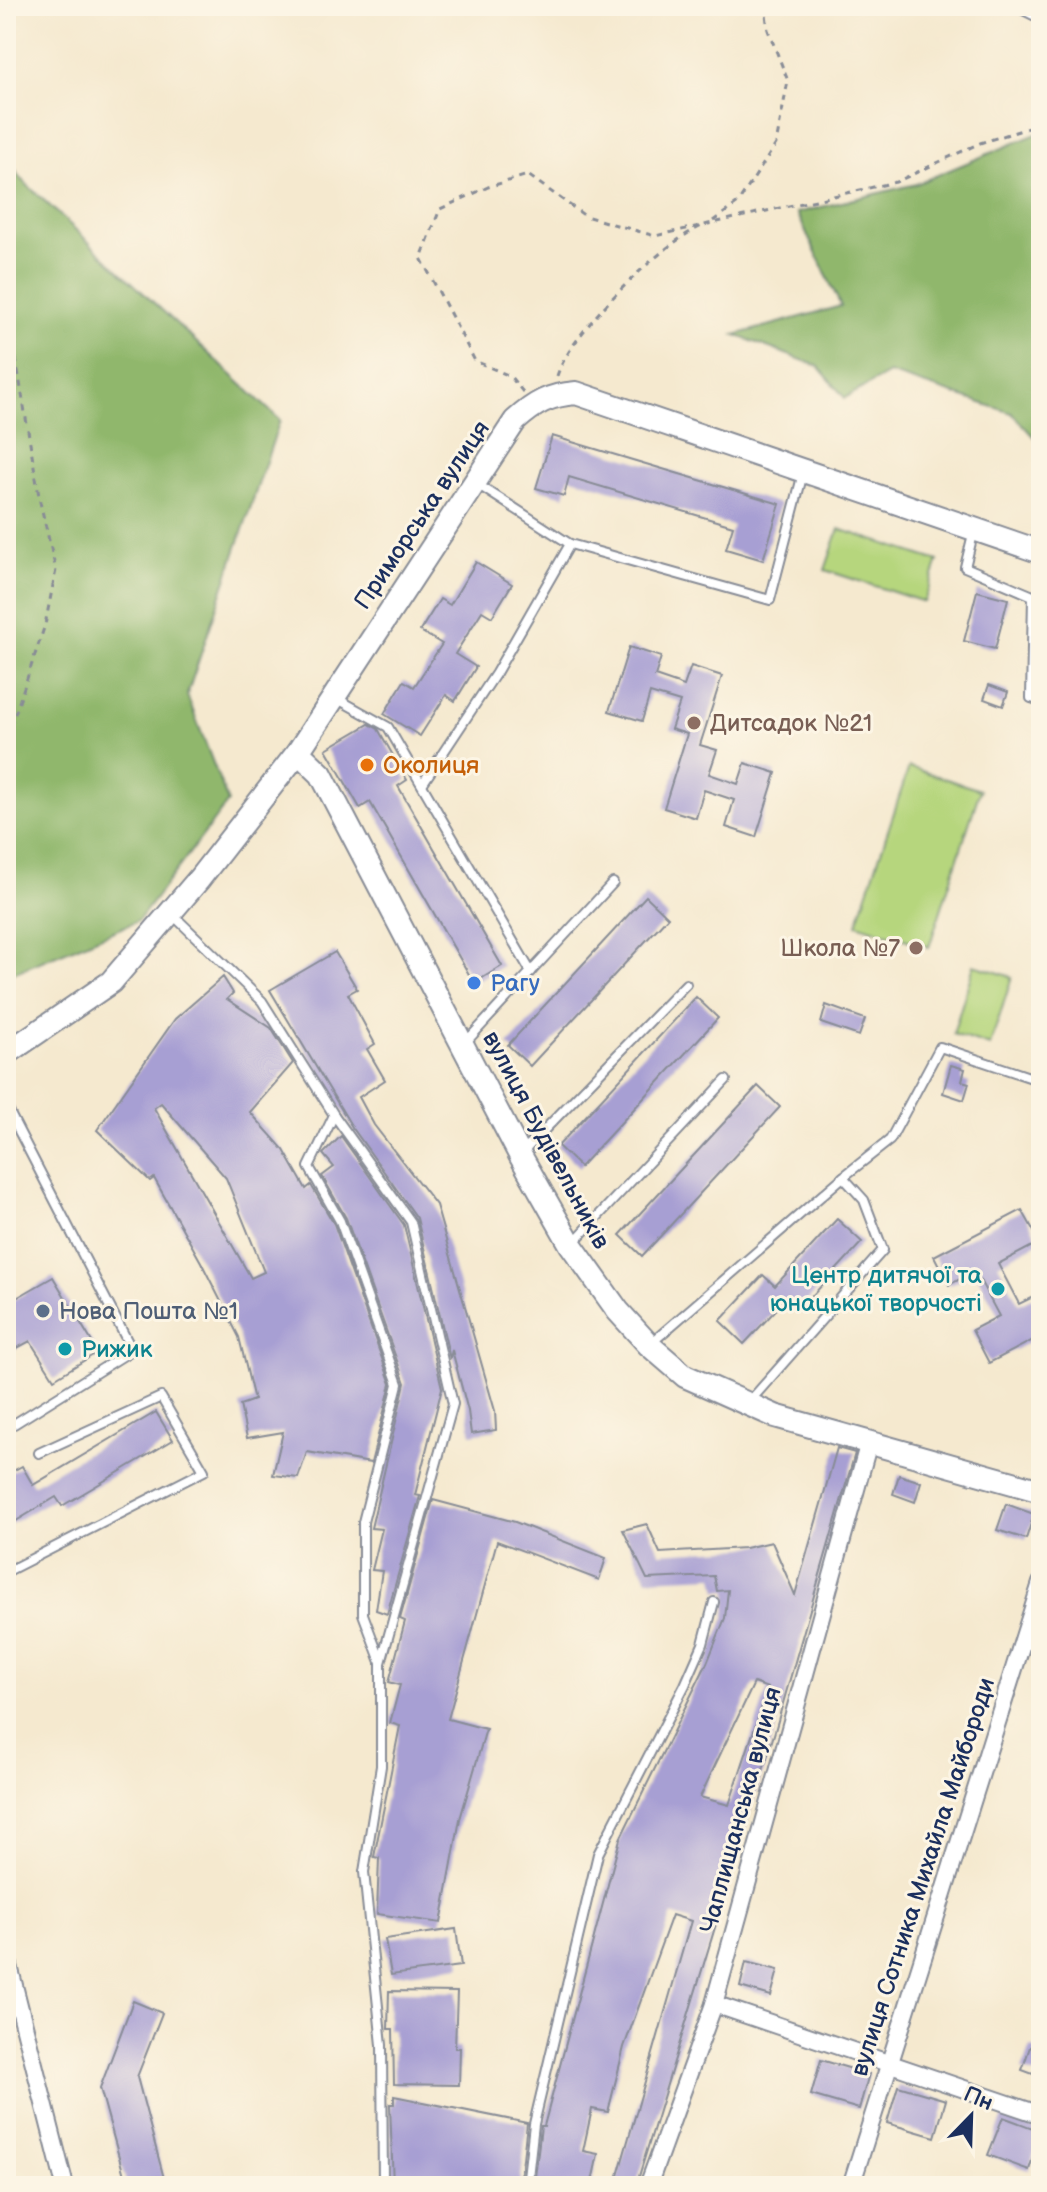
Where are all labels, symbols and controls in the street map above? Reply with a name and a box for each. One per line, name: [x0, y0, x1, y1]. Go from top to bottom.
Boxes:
street label: Приморська вулиця: [348, 415, 496, 615]
place label: Дитсадок №21: [710, 709, 872, 738]
marker: Дитсадок №21: [685, 714, 703, 732]
place label: Околиця: [383, 751, 479, 780]
marker: Околиця: [358, 756, 376, 774]
place label: Школа №7: [780, 934, 900, 963]
marker: Школа №7: [907, 939, 925, 957]
place label: Рагу: [490, 969, 540, 998]
marker: Рагу: [465, 974, 483, 992]
street label: вулиця Будівельників: [476, 1026, 616, 1254]
place label: Центр дитячої та юнацької творчості: [770, 1261, 982, 1318]
marker: Центр дитячої та юнацької творчості: [989, 1280, 1007, 1298]
place label: Нова Пошта №1: [59, 1297, 238, 1326]
marker: Нова Пошта №1: [34, 1302, 52, 1320]
place label: Рижик: [81, 1335, 153, 1364]
marker: Рижик: [56, 1340, 74, 1358]
street label: вулиця Сотника Михайла Майбороди: [845, 1674, 1001, 2080]
street label: Чаплищанська вулиця: [694, 1684, 788, 1936]
north arrow: [931, 2076, 1011, 2156]
text: Пн: [959, 2081, 997, 2117]

